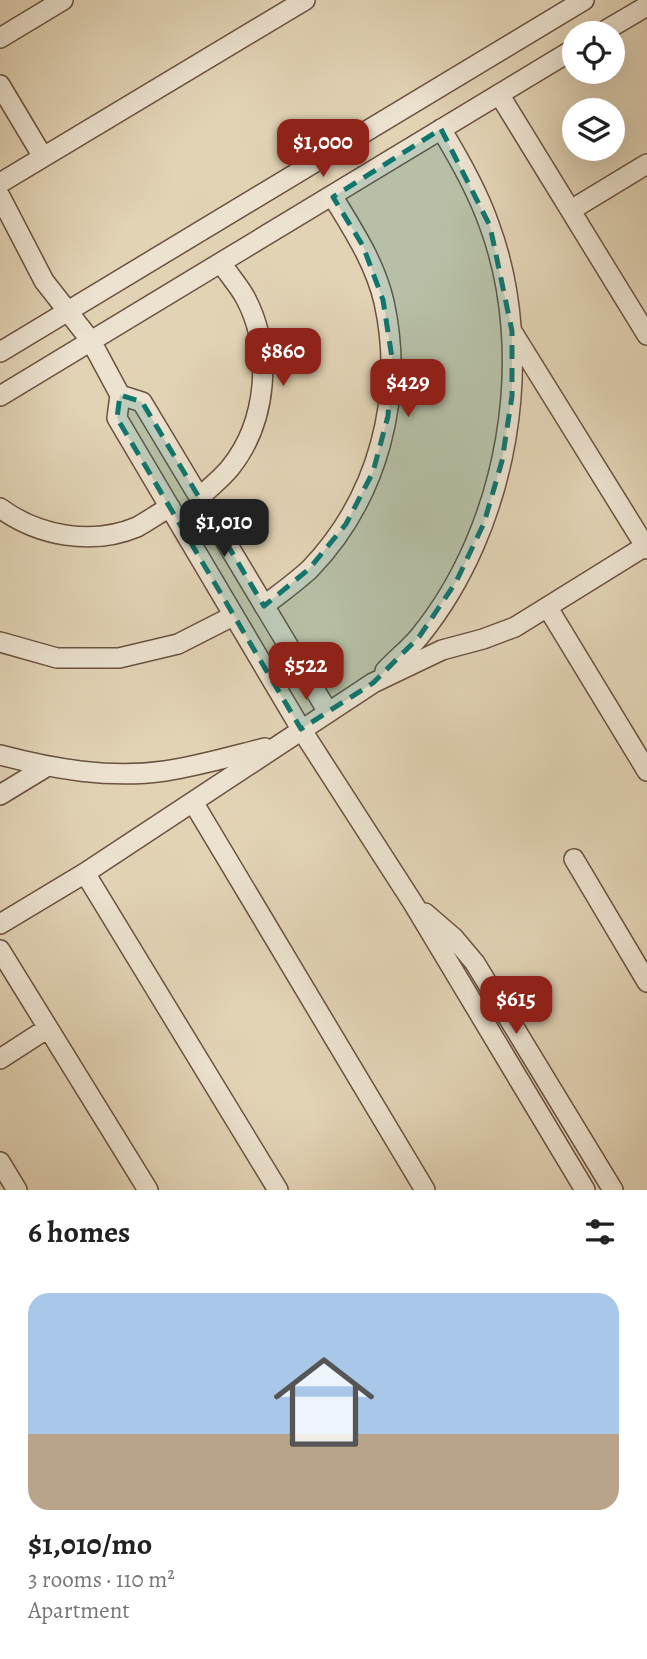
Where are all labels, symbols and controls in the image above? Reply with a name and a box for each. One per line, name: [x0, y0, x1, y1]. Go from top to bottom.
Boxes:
map controls: [562, 21, 625, 161]
button: locate: [562, 21, 625, 84]
button: layers: [562, 98, 625, 161]
pin: $1,000: [266, 120, 380, 179]
text: $1,000: [293, 126, 353, 157]
pin: $860: [242, 328, 324, 388]
text: $860: [261, 335, 305, 366]
pin: $429: [367, 360, 449, 419]
text: $429: [386, 366, 430, 397]
pin: $1,010: [167, 500, 281, 559]
text: $1,010: [196, 506, 252, 537]
pin: $522: [265, 642, 347, 702]
text: $522: [285, 649, 327, 680]
pin: $615: [475, 976, 557, 1036]
text: $615: [496, 983, 536, 1014]
text: 6 homes: [28, 1212, 130, 1252]
icon: filters: [581, 1213, 619, 1251]
icon: home: [261, 1339, 387, 1465]
text: $1,010/mo: [28, 1524, 152, 1564]
text: 3 rooms · 110 m²: [28, 1564, 175, 1595]
text: Apartment: [28, 1595, 130, 1626]

